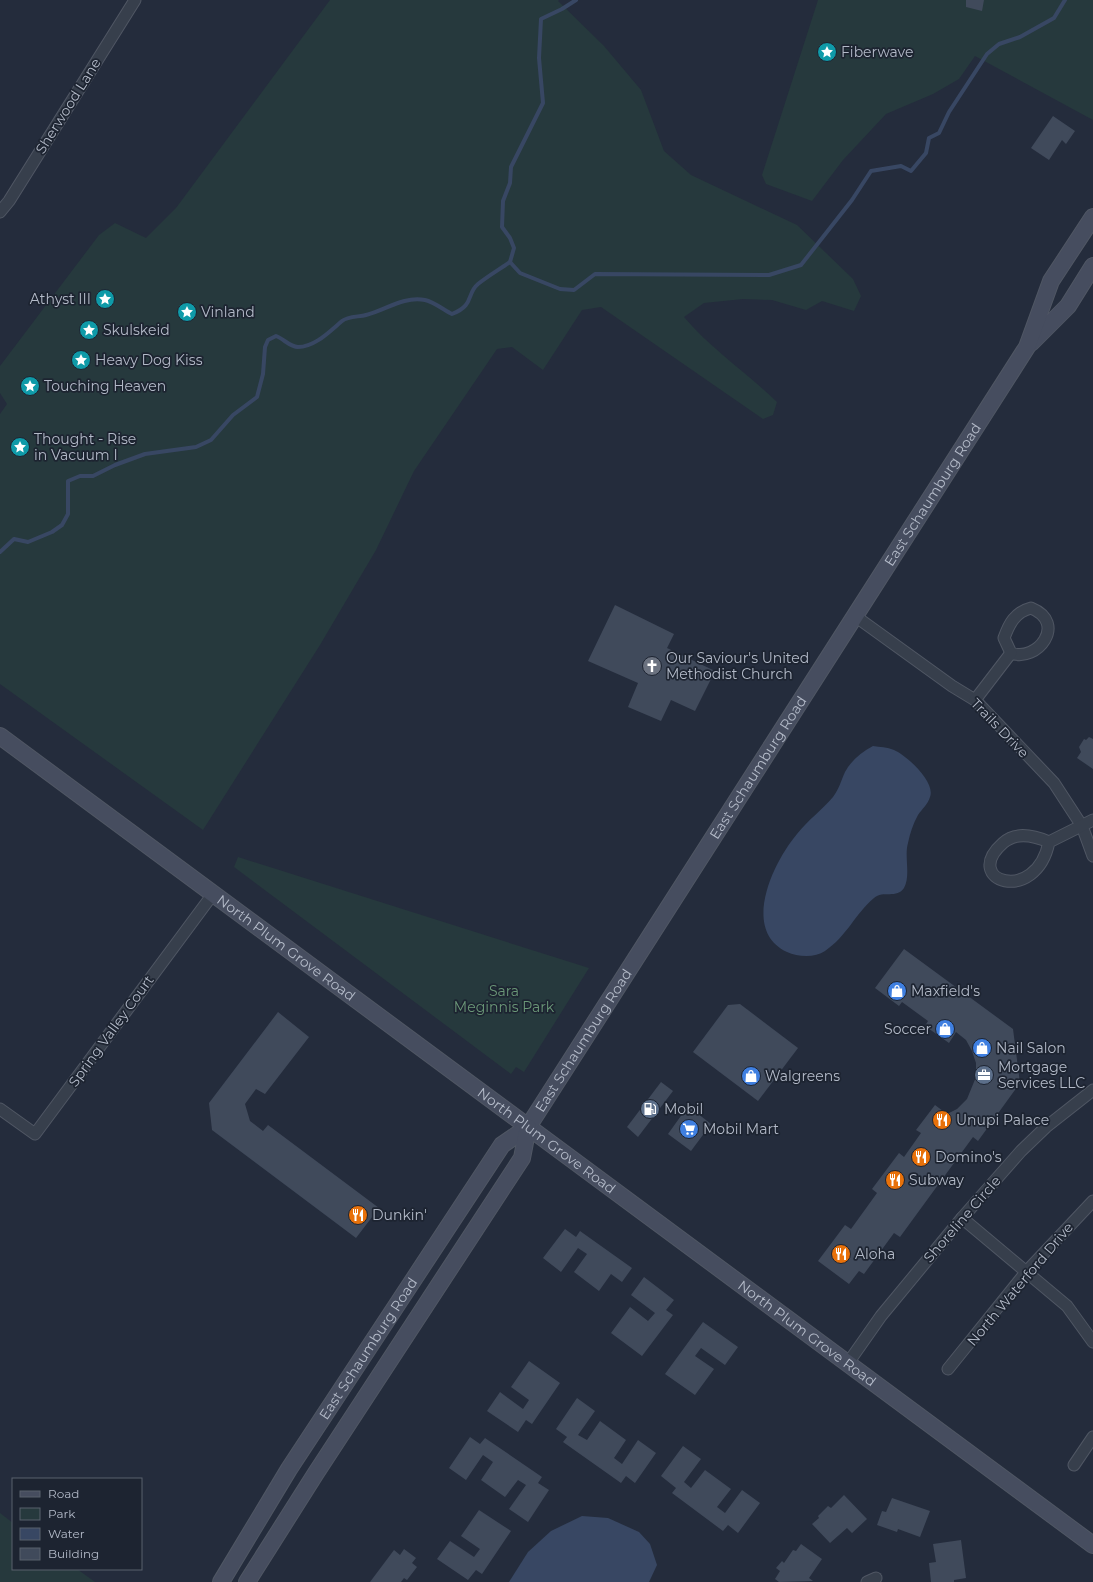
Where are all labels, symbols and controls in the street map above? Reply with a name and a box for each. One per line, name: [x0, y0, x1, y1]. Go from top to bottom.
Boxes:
place icon: Fiberwave: [816, 41, 838, 63]
place label: Fiberwave: [841, 43, 913, 61]
street label: Sherwood Lane: [31, 55, 105, 157]
place icon: Athyst III: [94, 288, 116, 310]
place label: Athyst III: [30, 290, 91, 308]
place icon: Vinland: [176, 301, 198, 323]
place label: Vinland: [201, 303, 255, 321]
place icon: Skulskeid: [78, 319, 100, 341]
place label: Skulskeid: [103, 321, 170, 339]
place icon: Heavy Dog Kiss: [70, 349, 92, 371]
place label: Heavy Dog Kiss: [95, 351, 203, 369]
place icon: Touching Heaven: [19, 375, 41, 397]
place label: Touching Heaven: [44, 377, 166, 395]
street label: East Schaumburg Road: [880, 420, 985, 570]
place label: Thought - Rise in Vacuum I: [34, 430, 136, 464]
place icon: Thought - Rise in Vacuum I: [9, 436, 31, 458]
place label: Our Saviour's United Methodist Church: [666, 649, 809, 683]
church icon: Our Saviour's United Methodist Church: [641, 655, 663, 677]
street label: East Schaumburg Road: [706, 693, 810, 842]
street label: Trails Drive: [967, 694, 1033, 762]
street label: North Plum Grove Road: [213, 891, 359, 1005]
street label: East Schaumburg Road: [531, 966, 636, 1115]
street label: Spring Valley Court: [64, 971, 158, 1090]
shop icon: Maxfield's: [886, 980, 908, 1002]
park label: Sara Meginnis Park: [454, 982, 555, 1016]
place label: Maxfield's: [911, 982, 980, 1000]
shop icon: Soccer: [934, 1018, 956, 1040]
place label: Soccer: [884, 1020, 931, 1038]
shop icon: Nail Salon: [971, 1037, 993, 1059]
place label: Nail Salon: [996, 1039, 1066, 1057]
place label: Mortgage Services LLC: [998, 1058, 1085, 1092]
office icon: Mortgage Services LLC: [973, 1064, 995, 1086]
shop icon: Walgreens: [740, 1065, 762, 1087]
place label: Walgreens: [765, 1067, 840, 1085]
street label: North Plum Grove Road: [474, 1083, 619, 1198]
fuel station icon: Mobil: [639, 1098, 661, 1120]
place label: Mobil: [664, 1100, 703, 1118]
restaurant icon: Unupi Palace: [931, 1109, 953, 1131]
place label: Unupi Palace: [956, 1111, 1049, 1129]
supermarket icon: Mobil Mart: [678, 1118, 700, 1140]
place label: Mobil Mart: [703, 1120, 779, 1138]
restaurant icon: Domino's: [910, 1146, 932, 1168]
place label: Domino's: [935, 1148, 1002, 1166]
restaurant icon: Subway: [884, 1169, 906, 1191]
place label: Subway: [909, 1171, 964, 1189]
street label: Shoreline Circle: [919, 1172, 1005, 1266]
restaurant icon: Dunkin': [347, 1204, 369, 1226]
place label: Dunkin': [372, 1206, 427, 1224]
street label: North Waterford Drive: [963, 1218, 1077, 1350]
restaurant icon: Aloha: [830, 1243, 852, 1265]
place label: Aloha: [855, 1245, 895, 1263]
street label: East Schaumburg Road: [315, 1274, 421, 1423]
street label: North Plum Grove Road: [734, 1276, 880, 1390]
legend: [12, 1478, 142, 1570]
text: Road: [48, 1486, 79, 1501]
text: Park: [48, 1506, 76, 1521]
text: Water: [48, 1526, 85, 1541]
text: Building: [48, 1546, 99, 1561]

